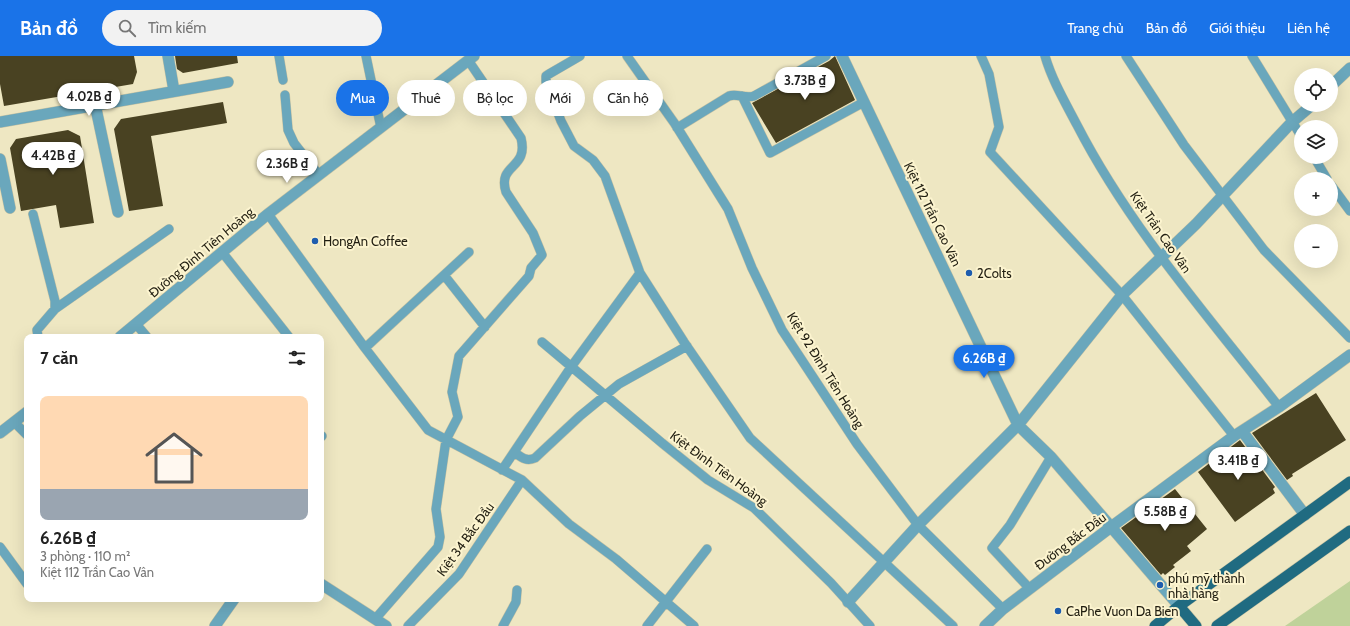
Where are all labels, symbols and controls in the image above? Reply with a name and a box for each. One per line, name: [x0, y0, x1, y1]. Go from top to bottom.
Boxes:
search box: [102, 10, 382, 46]
text: Bản đồ: [20, 17, 78, 40]
icon: search: [116, 17, 138, 39]
text: Tìm kiếm: [148, 19, 206, 37]
text: Trang chủ: [1067, 19, 1124, 37]
text: Bản đồ: [1146, 19, 1187, 37]
text: Giới thiệu: [1209, 19, 1265, 37]
text: Liên hệ: [1287, 19, 1330, 37]
pin: 3.73B ₫: [768, 67, 842, 101]
map controls: [1294, 68, 1338, 268]
button: locate: [1294, 68, 1338, 112]
text: 3.73B ₫: [784, 72, 826, 88]
chip: Mua: [336, 80, 389, 116]
chip: Thuê: [397, 80, 455, 116]
chip: Bộ lọc: [463, 80, 527, 116]
chip: Mới: [535, 80, 585, 116]
chip: Căn hộ: [593, 80, 663, 116]
pin: 4.02B ₫: [52, 83, 126, 117]
text: 4.02B ₫: [66, 88, 112, 104]
button: layers: [1294, 120, 1338, 164]
pin: 4.42B ₫: [16, 142, 90, 176]
text: 4.42B ₫: [31, 147, 75, 163]
pin: 2.36B ₫: [250, 150, 324, 184]
text: 2.36B ₫: [266, 155, 308, 171]
street label: Kiệt 112 Trần Cao Vân: [901, 159, 965, 269]
button: +: [1294, 172, 1338, 216]
street label: Kiệt Trần Cao Vân: [1127, 188, 1195, 276]
street label: Đường Đinh Tiên Hoàng: [145, 203, 257, 301]
button: −: [1294, 224, 1338, 268]
place label: HongAn Coffee: [323, 233, 408, 249]
marker: HongAn Coffee: [310, 236, 320, 246]
place label: 2Colts: [977, 265, 1012, 281]
marker: 2Colts: [964, 268, 974, 278]
street label: Kiệt 92 Đinh Tiên Hoàng: [784, 309, 868, 431]
pin: 6.26B ₫: [947, 345, 1021, 379]
icon: filters: [286, 347, 308, 369]
text: 7 căn: [40, 348, 78, 368]
text: 6.26B ₫: [963, 350, 1005, 366]
icon: home: [138, 422, 210, 494]
street label: Kiệt Đinh Tiên Hoàng: [667, 427, 771, 509]
pin: 3.41B ₫: [1201, 447, 1275, 481]
text: 3.41B ₫: [1217, 452, 1259, 468]
pin: 5.58B ₫: [1128, 498, 1202, 532]
street label: Kiệt 34 Bắc Đẩu: [433, 499, 497, 579]
text: 5.58B ₫: [1143, 503, 1187, 519]
street label: Đường Bắc Đẩu: [1031, 509, 1109, 573]
text: 6.26B ₫: [40, 528, 96, 548]
text: 3 phòng · 110 m²: [40, 548, 130, 564]
text: Kiệt 112 Trần Cao Vân: [40, 564, 154, 580]
place label: phú mỹ thành nhà hàng: [1168, 570, 1245, 601]
marker: phú mỹ thành nhà hàng: [1155, 580, 1165, 590]
place label: CaPhe Vuon Da Bien: [1066, 603, 1179, 619]
marker: CaPhe Vuon Da Bien: [1053, 606, 1063, 616]

